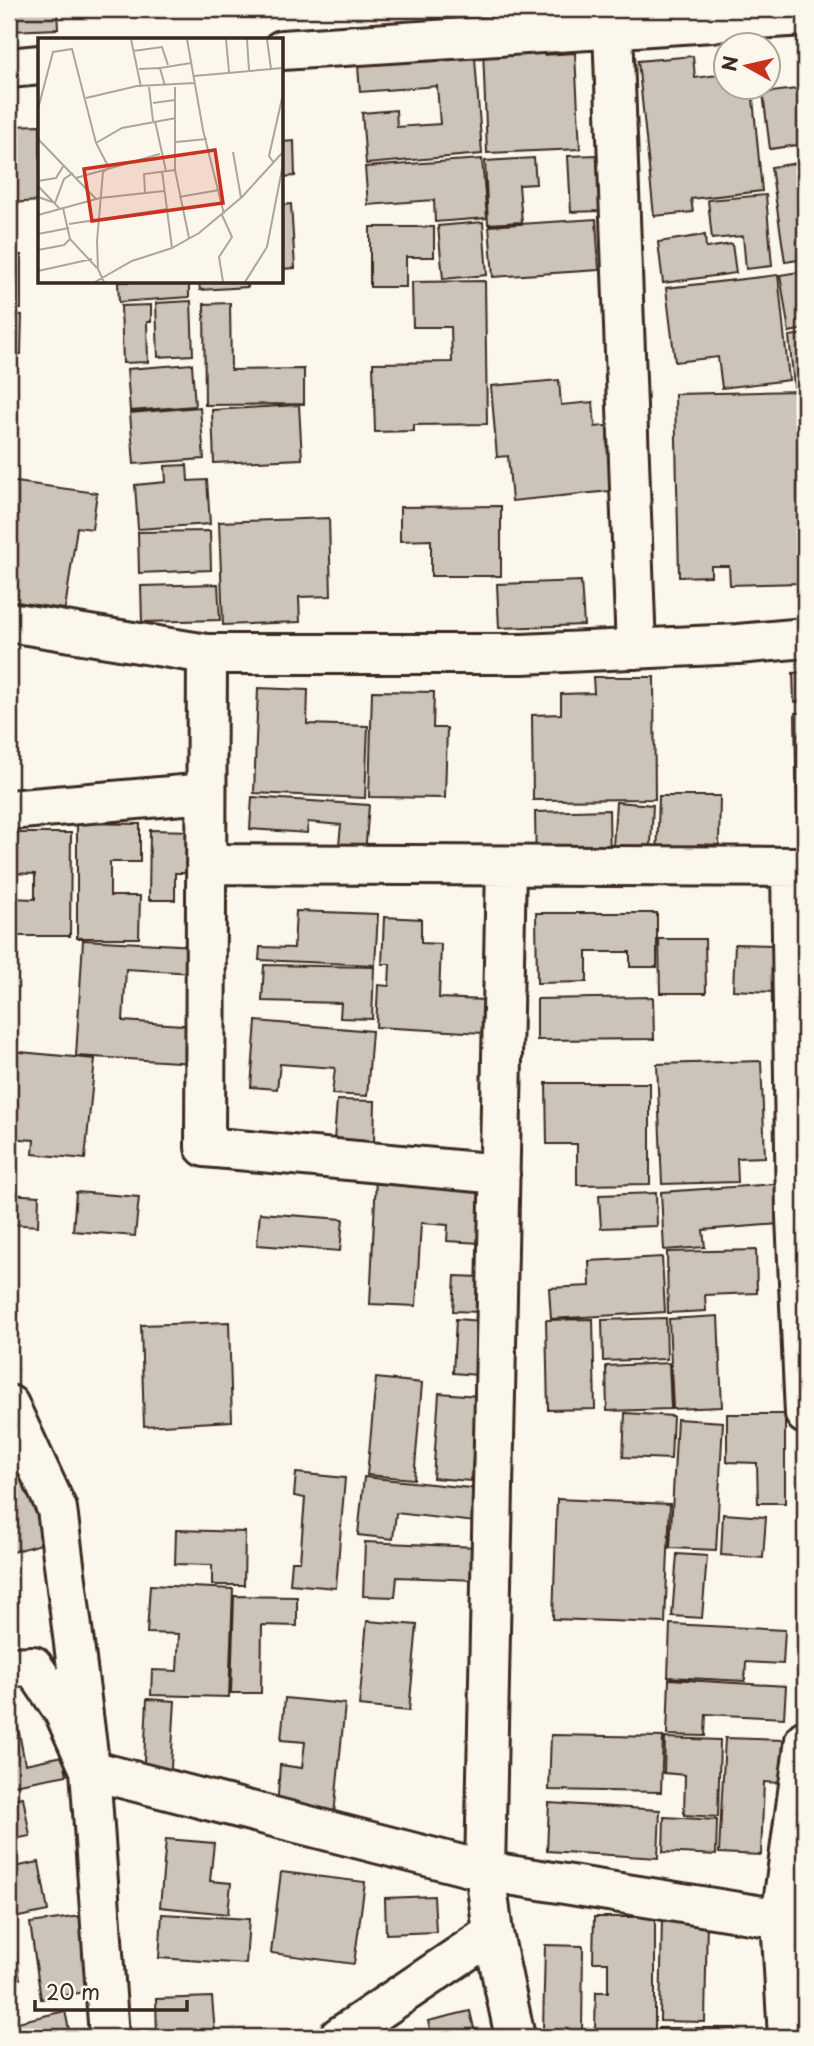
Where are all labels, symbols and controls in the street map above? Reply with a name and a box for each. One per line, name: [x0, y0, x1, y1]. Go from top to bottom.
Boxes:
north arrow: [712, 32, 782, 102]
inset map: [38, 38, 284, 284]
text: N: [714, 54, 744, 73]
scale bar: [35, 1969, 187, 2013]
text: 20 m: [46, 1975, 100, 2007]

